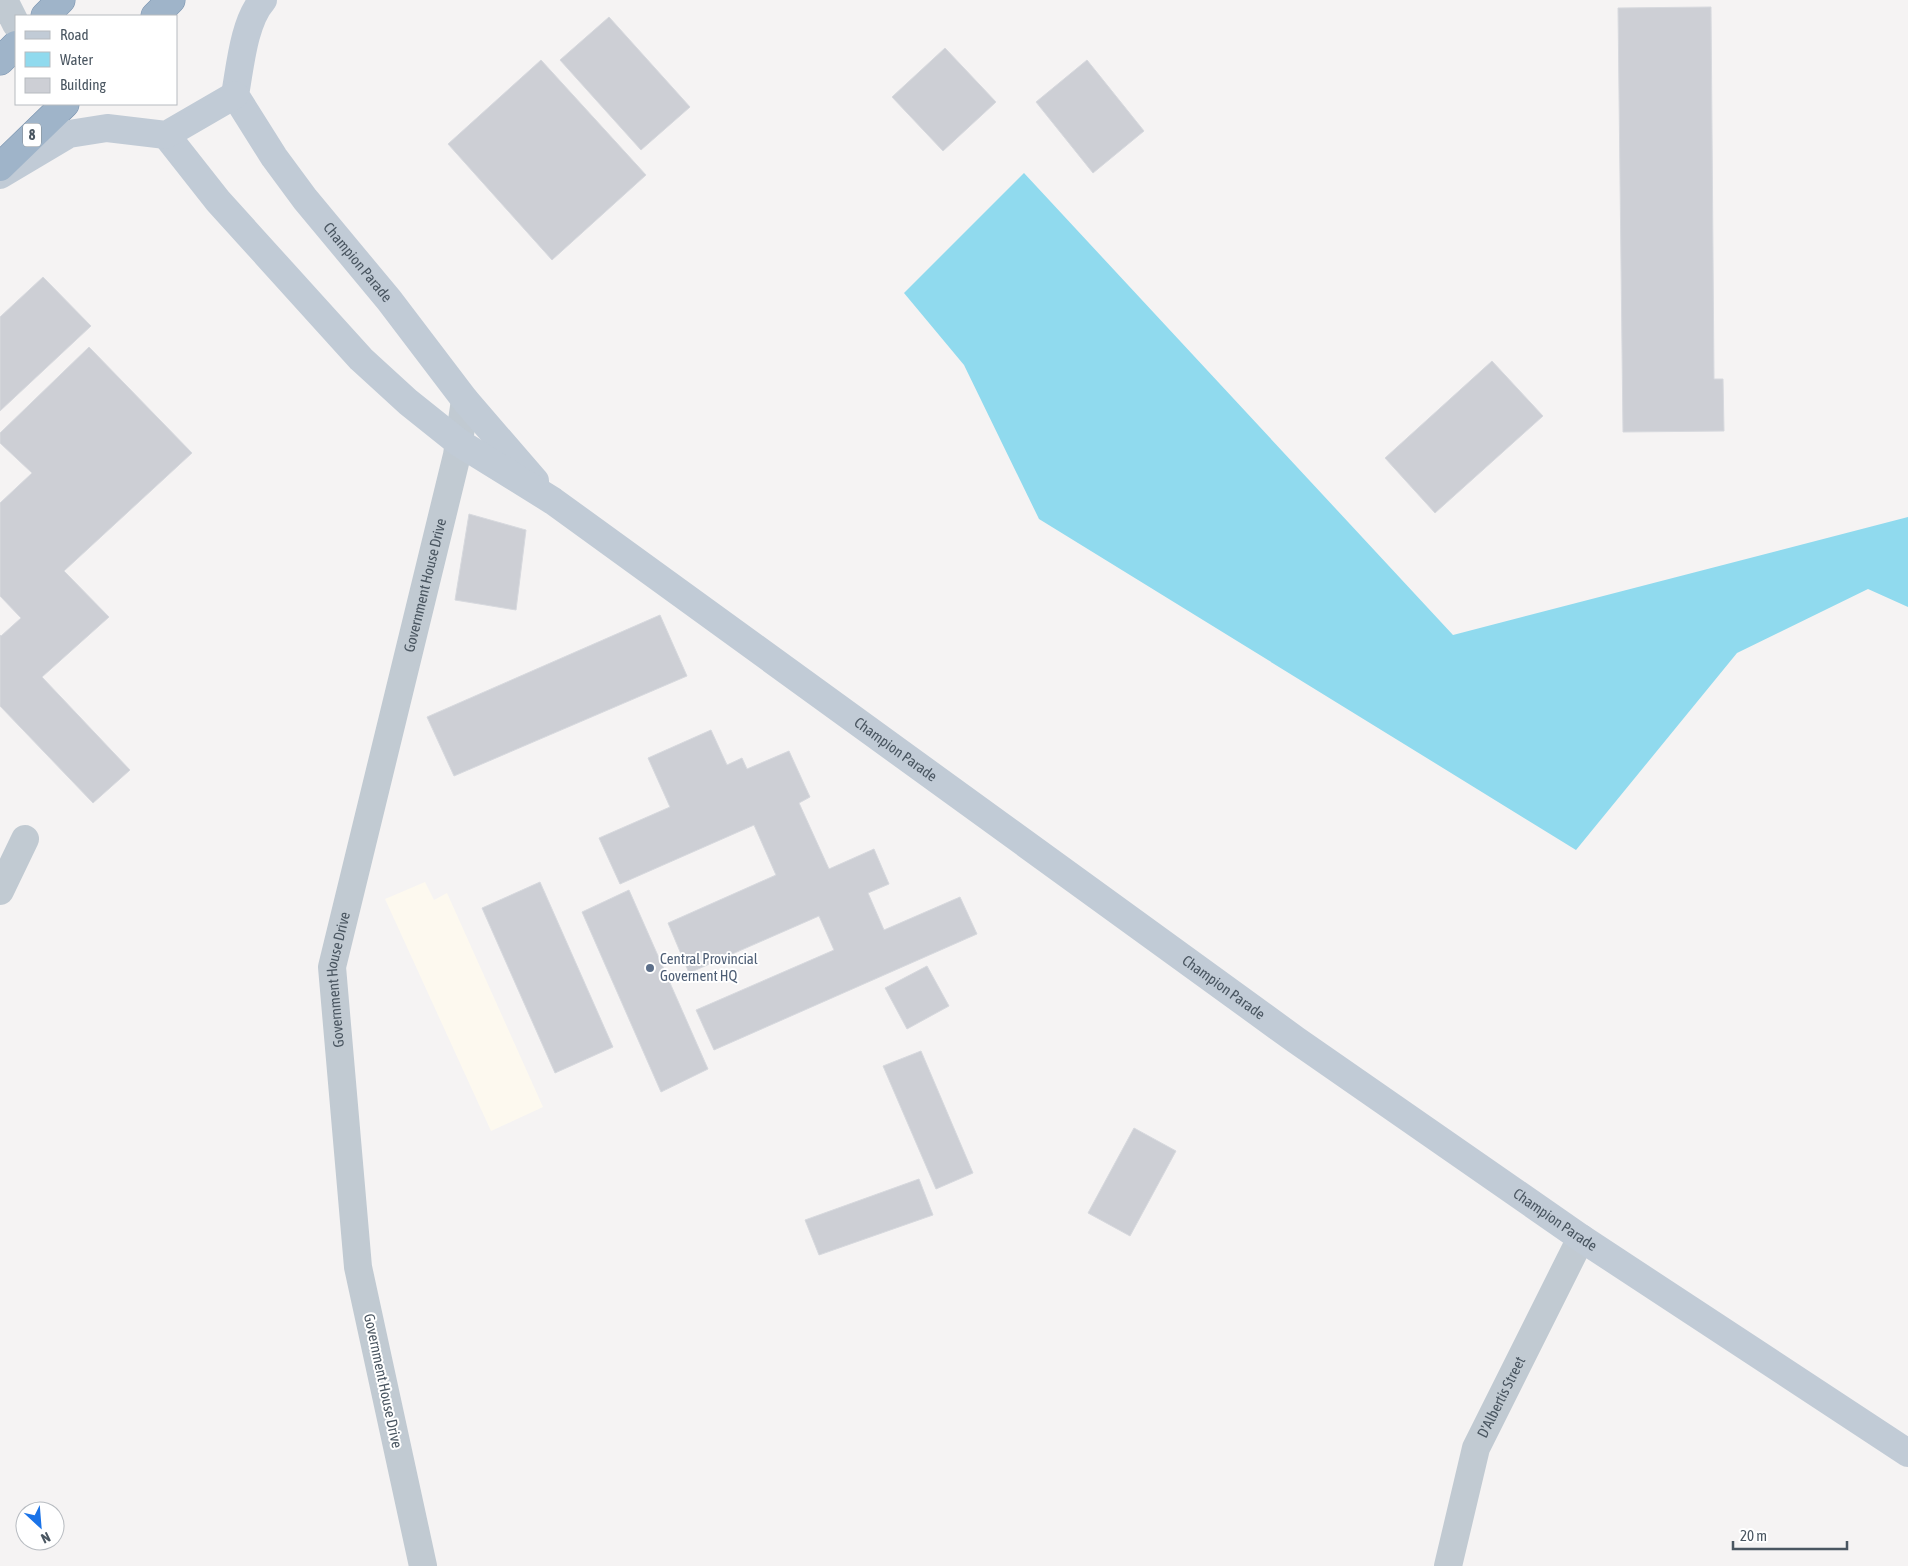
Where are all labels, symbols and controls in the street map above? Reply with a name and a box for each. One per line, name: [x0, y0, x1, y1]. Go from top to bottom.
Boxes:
legend: [15, 15, 178, 105]
text: Road: [60, 26, 89, 43]
text: Water: [60, 51, 93, 68]
text: Building: [60, 76, 106, 93]
road number: 8: [23, 124, 41, 146]
street label: Champion Parade: [320, 219, 396, 305]
street label: Government House Drive: [400, 516, 449, 654]
street label: Champion Parade: [851, 714, 941, 785]
street label: Government House Drive: [323, 910, 353, 1048]
place label: Central Provincial Governent HQ: [660, 950, 758, 984]
street label: Champion Parade: [1179, 951, 1269, 1023]
marker: Central Provincial Governent HQ: [644, 962, 656, 974]
street label: Champion Parade: [1510, 1185, 1601, 1254]
street label: Government House Drive: [361, 1312, 406, 1450]
street label: D'Albertis Street: [1474, 1354, 1528, 1440]
north arrow: [15, 1501, 65, 1551]
scale bar: [1733, 1518, 1847, 1550]
text: 20 m: [1740, 1527, 1767, 1544]
text: N: [38, 1529, 53, 1547]

